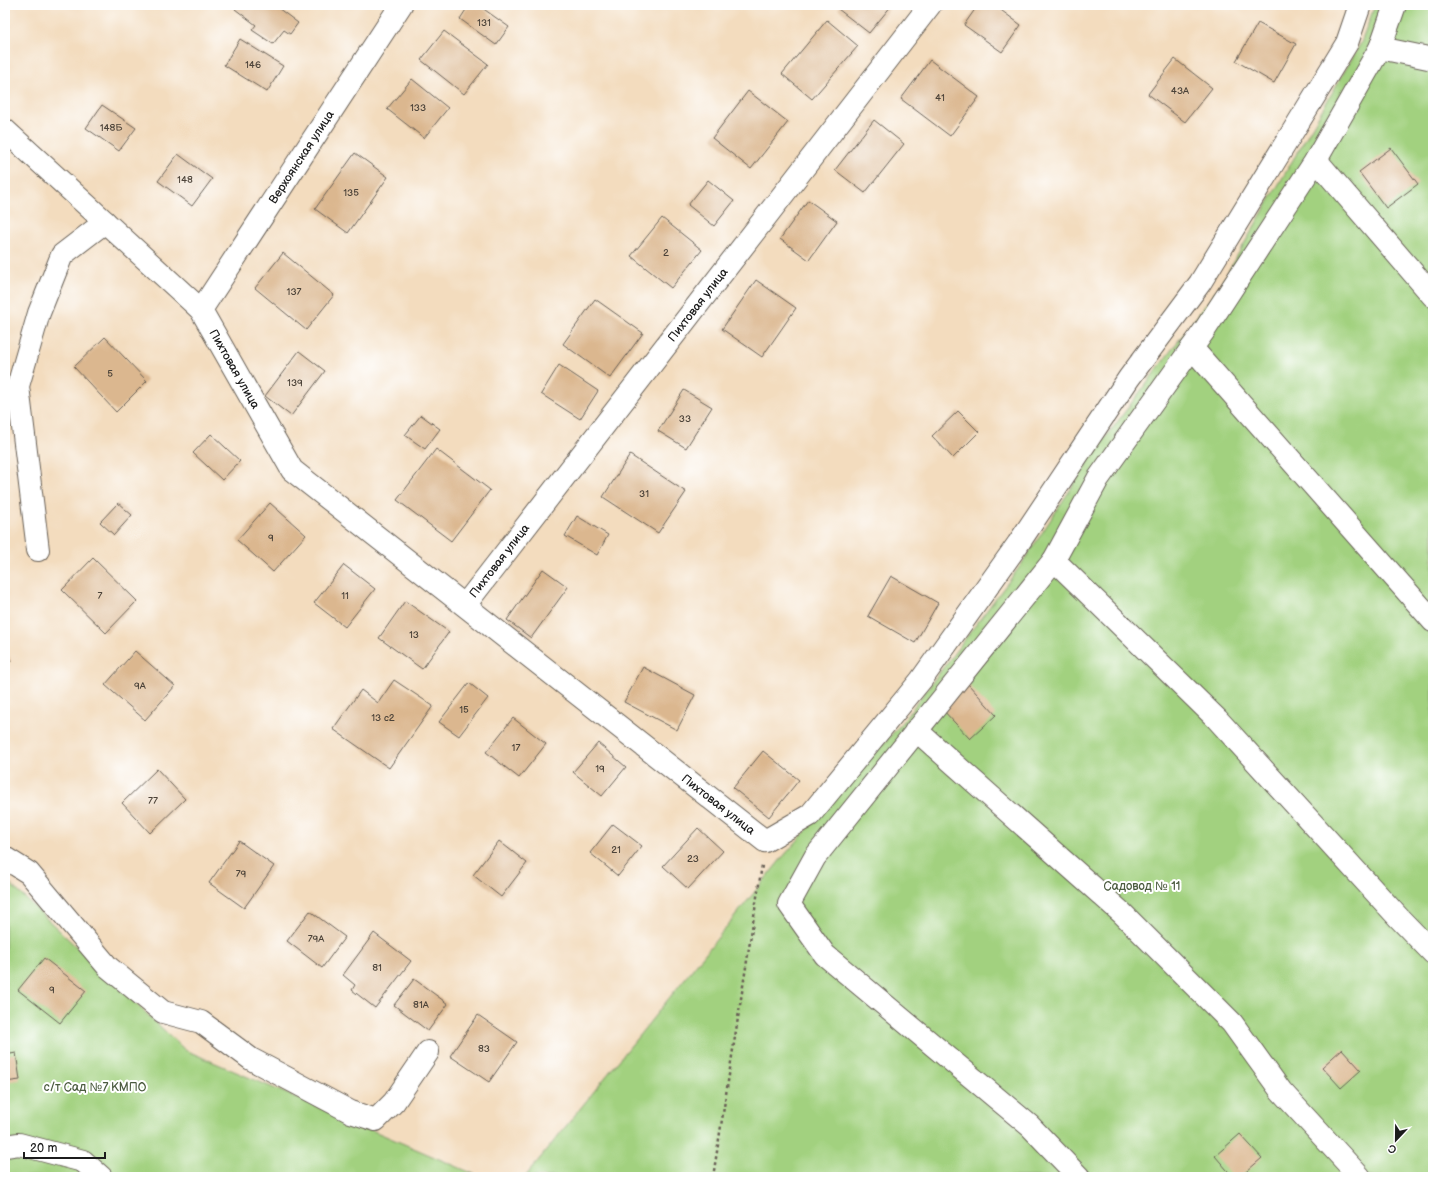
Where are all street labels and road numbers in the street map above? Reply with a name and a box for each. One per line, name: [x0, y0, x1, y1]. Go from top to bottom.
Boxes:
street label: Верхоянская улица: [265, 108, 337, 206]
street label: Пихтовая улица: [664, 265, 731, 345]
street label: Пихтовая улица: [206, 326, 263, 412]
street label: Пихтовая улица: [466, 521, 533, 601]
street label: Пихтовая улица: [679, 771, 758, 838]

